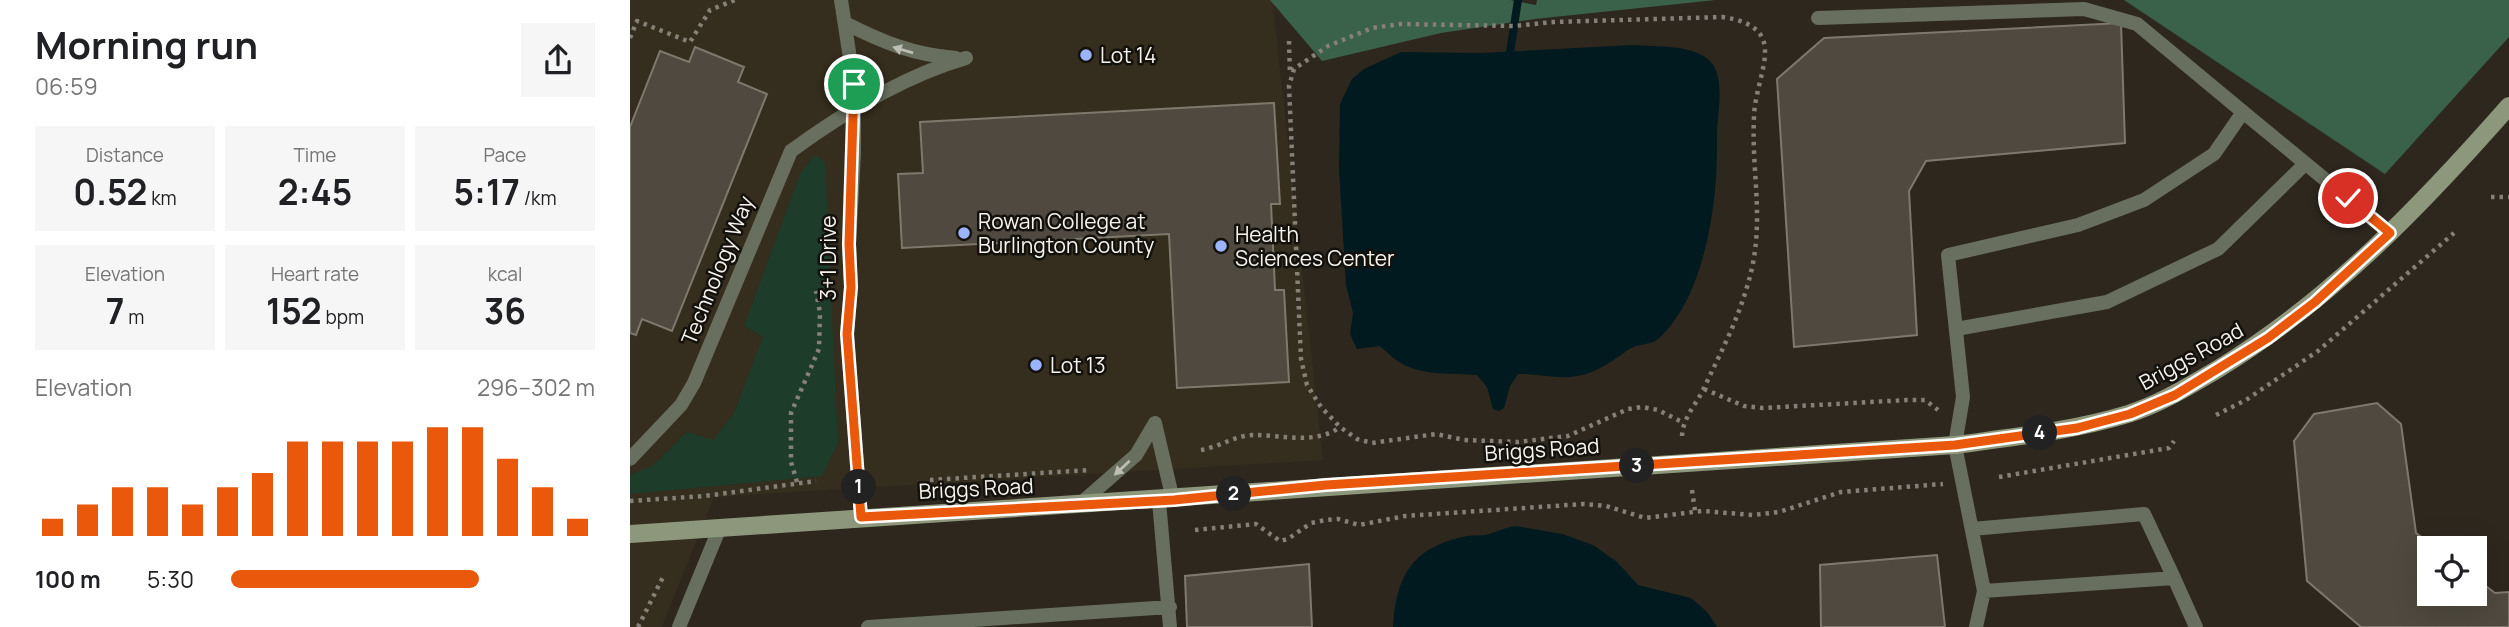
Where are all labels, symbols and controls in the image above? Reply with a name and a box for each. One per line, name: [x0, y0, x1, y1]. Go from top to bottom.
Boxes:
text: Morning run: [35, 18, 258, 70]
button: share: [521, 23, 595, 97]
place label: Lot 14: [1100, 41, 1156, 69]
one-way arrow: [892, 44, 913, 54]
marker: Lot 14: [1078, 47, 1094, 63]
pin: [824, 54, 884, 114]
icon: arrive: [835, 65, 873, 103]
text: 06:59: [35, 70, 98, 102]
text: Distance: [86, 142, 164, 168]
text: Time: [294, 142, 336, 168]
text: Pace: [484, 142, 526, 168]
text: 0.52: [73, 168, 147, 216]
text: 2:45: [278, 168, 352, 216]
text: 5:17: [453, 168, 520, 216]
pin: [2318, 168, 2378, 228]
icon: check: [2329, 179, 2367, 217]
text: km: [147, 185, 177, 211]
text: /km: [520, 185, 557, 211]
street label: Technology Way: [674, 192, 760, 348]
place label: Rowan College at Burlington County: [978, 207, 1154, 259]
street label: 3+1 Drive: [814, 215, 842, 301]
place label: Health Sciences Center: [1235, 220, 1395, 272]
marker: Rowan College at Burlington County: [956, 225, 972, 241]
marker: Health Sciences Center: [1213, 238, 1229, 254]
text: Elevation: [85, 261, 165, 287]
text: Heart rate: [271, 261, 359, 287]
text: kcal: [488, 261, 522, 287]
text: 7: [106, 287, 124, 335]
text: 152: [266, 287, 322, 335]
text: 36: [484, 287, 526, 335]
text: m: [124, 304, 144, 330]
text: bpm: [322, 304, 364, 330]
street label: Briggs Road: [2134, 316, 2248, 396]
place label: Lot 13: [1050, 351, 1106, 379]
marker: Lot 13: [1028, 357, 1044, 373]
text: Elevation: [35, 371, 132, 403]
text: 296–302 m: [477, 371, 595, 403]
pin: 4: [2022, 416, 2058, 450]
text: 4: [2034, 419, 2045, 445]
street label: Briggs Road: [1484, 431, 1600, 467]
pin: 3: [1620, 448, 1654, 484]
text: 3: [1631, 452, 1642, 478]
one-way arrow: [1113, 460, 1131, 476]
pin: 1: [842, 470, 876, 504]
street label: Briggs Road: [918, 471, 1034, 505]
text: 1: [854, 473, 863, 499]
pin: 2: [1216, 476, 1252, 512]
text: 2: [1228, 480, 1239, 506]
map controls: [2417, 536, 2487, 606]
button: locate: [2417, 536, 2487, 606]
text: 100 m: [35, 563, 101, 595]
text: 5:30: [147, 563, 194, 595]

